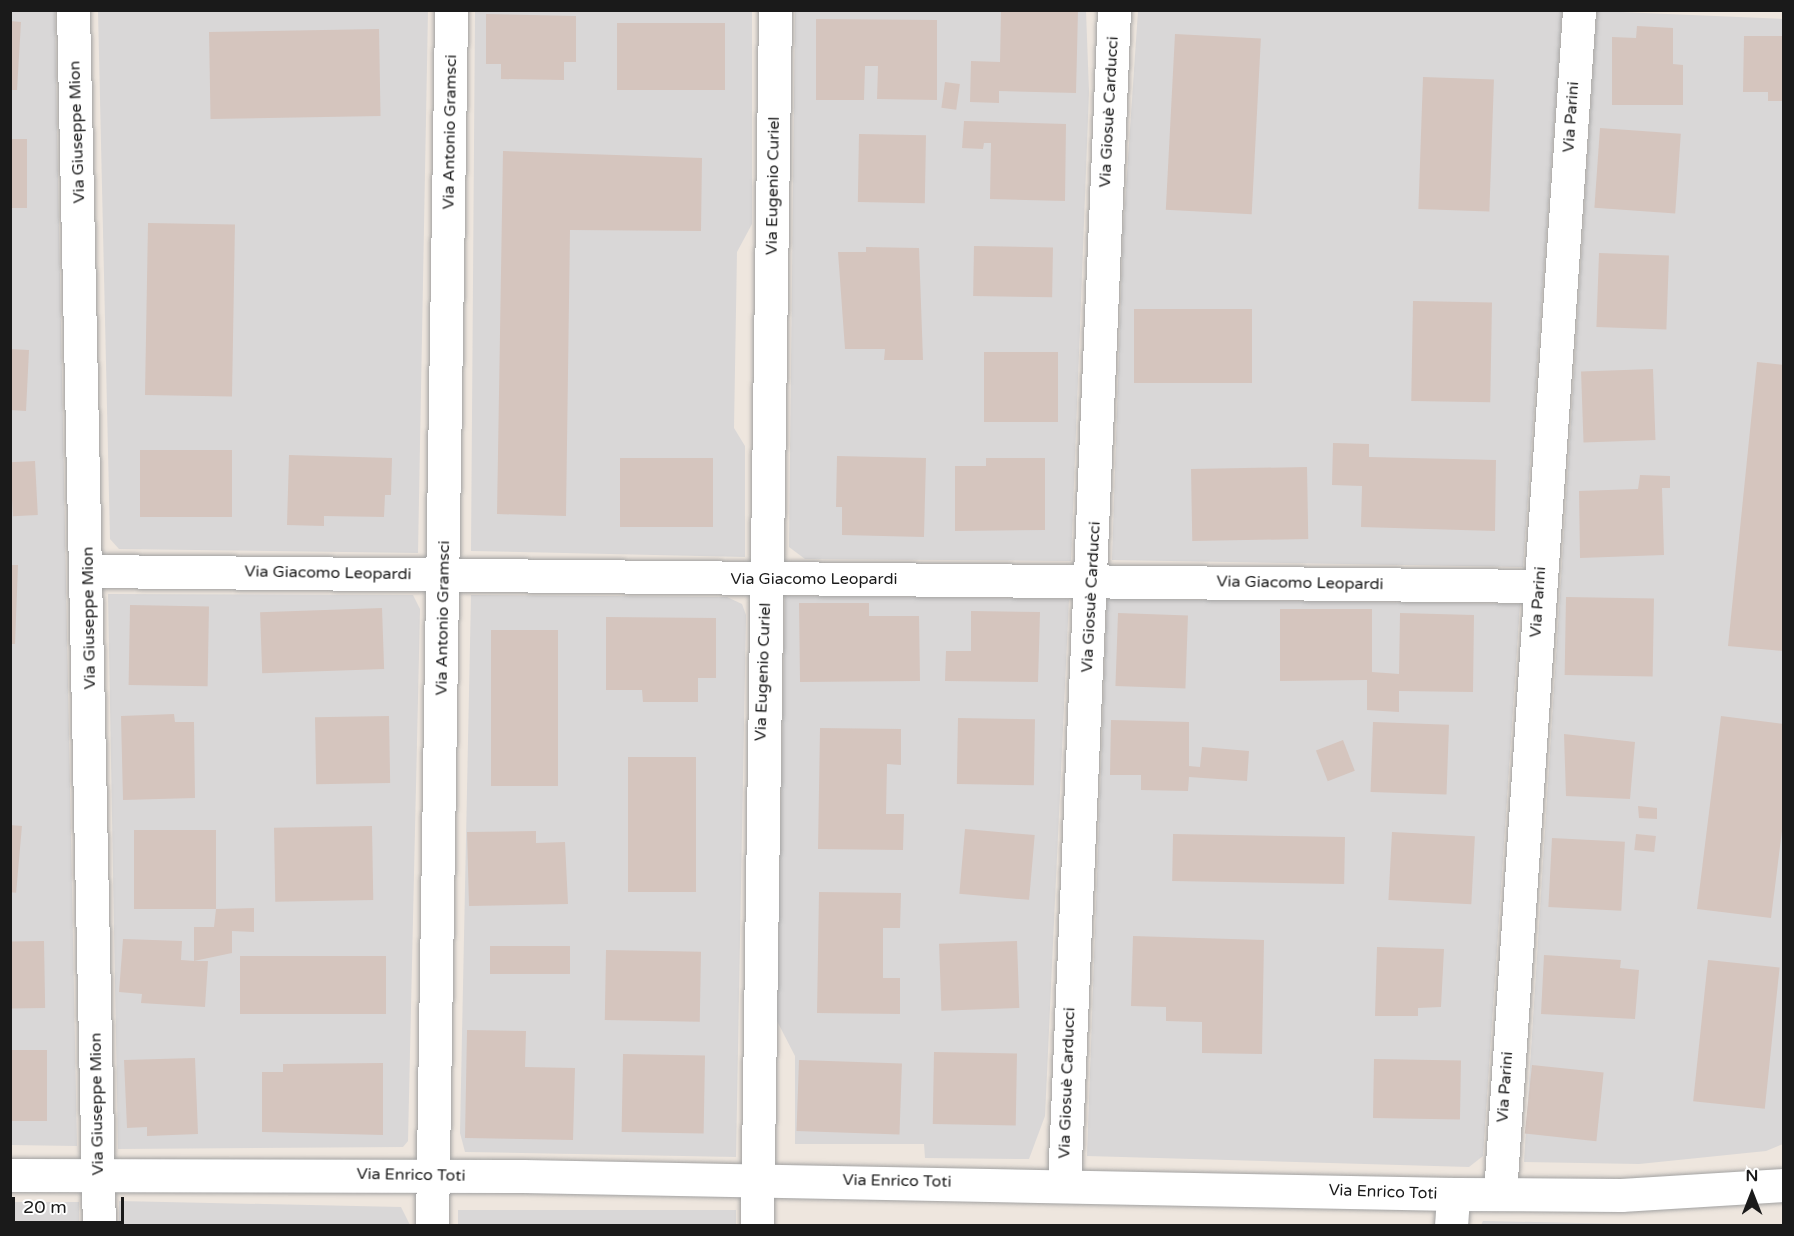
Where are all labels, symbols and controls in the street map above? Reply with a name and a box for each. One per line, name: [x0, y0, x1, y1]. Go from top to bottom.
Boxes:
street label: Via Giosuè Carducci: [1095, 36, 1123, 188]
street label: Via Antonio Gramsci: [439, 54, 461, 210]
street label: Via Giuseppe Mion: [65, 60, 89, 204]
street label: Via Parini: [1559, 81, 1583, 153]
street label: Via Eugenio Curiel: [762, 117, 784, 255]
street label: Via Giosuè Carducci: [1077, 521, 1105, 673]
street label: Via Antonio Gramsci: [432, 540, 454, 696]
street label: Via Giuseppe Mion: [78, 546, 100, 690]
street label: Via Giacomo Leopardi: [244, 562, 412, 584]
street label: Via Parini: [1526, 566, 1550, 638]
street label: Via Giacomo Leopardi: [731, 569, 897, 589]
street label: Via Giacomo Leopardi: [1216, 572, 1384, 594]
street label: Via Eugenio Curiel: [751, 602, 775, 742]
street label: Via Giosuè Carducci: [1055, 1007, 1079, 1159]
street label: Via Giuseppe Mion: [86, 1032, 108, 1176]
street label: Via Parini: [1493, 1051, 1517, 1123]
street label: Via Enrico Toti: [356, 1164, 466, 1186]
north arrow: [1722, 1164, 1782, 1224]
text: N: [1746, 1166, 1758, 1186]
street label: Via Enrico Toti: [842, 1170, 952, 1192]
street label: Via Enrico Toti: [1328, 1181, 1438, 1203]
scale bar: [15, 1185, 128, 1223]
text: 20 m: [23, 1196, 67, 1218]

